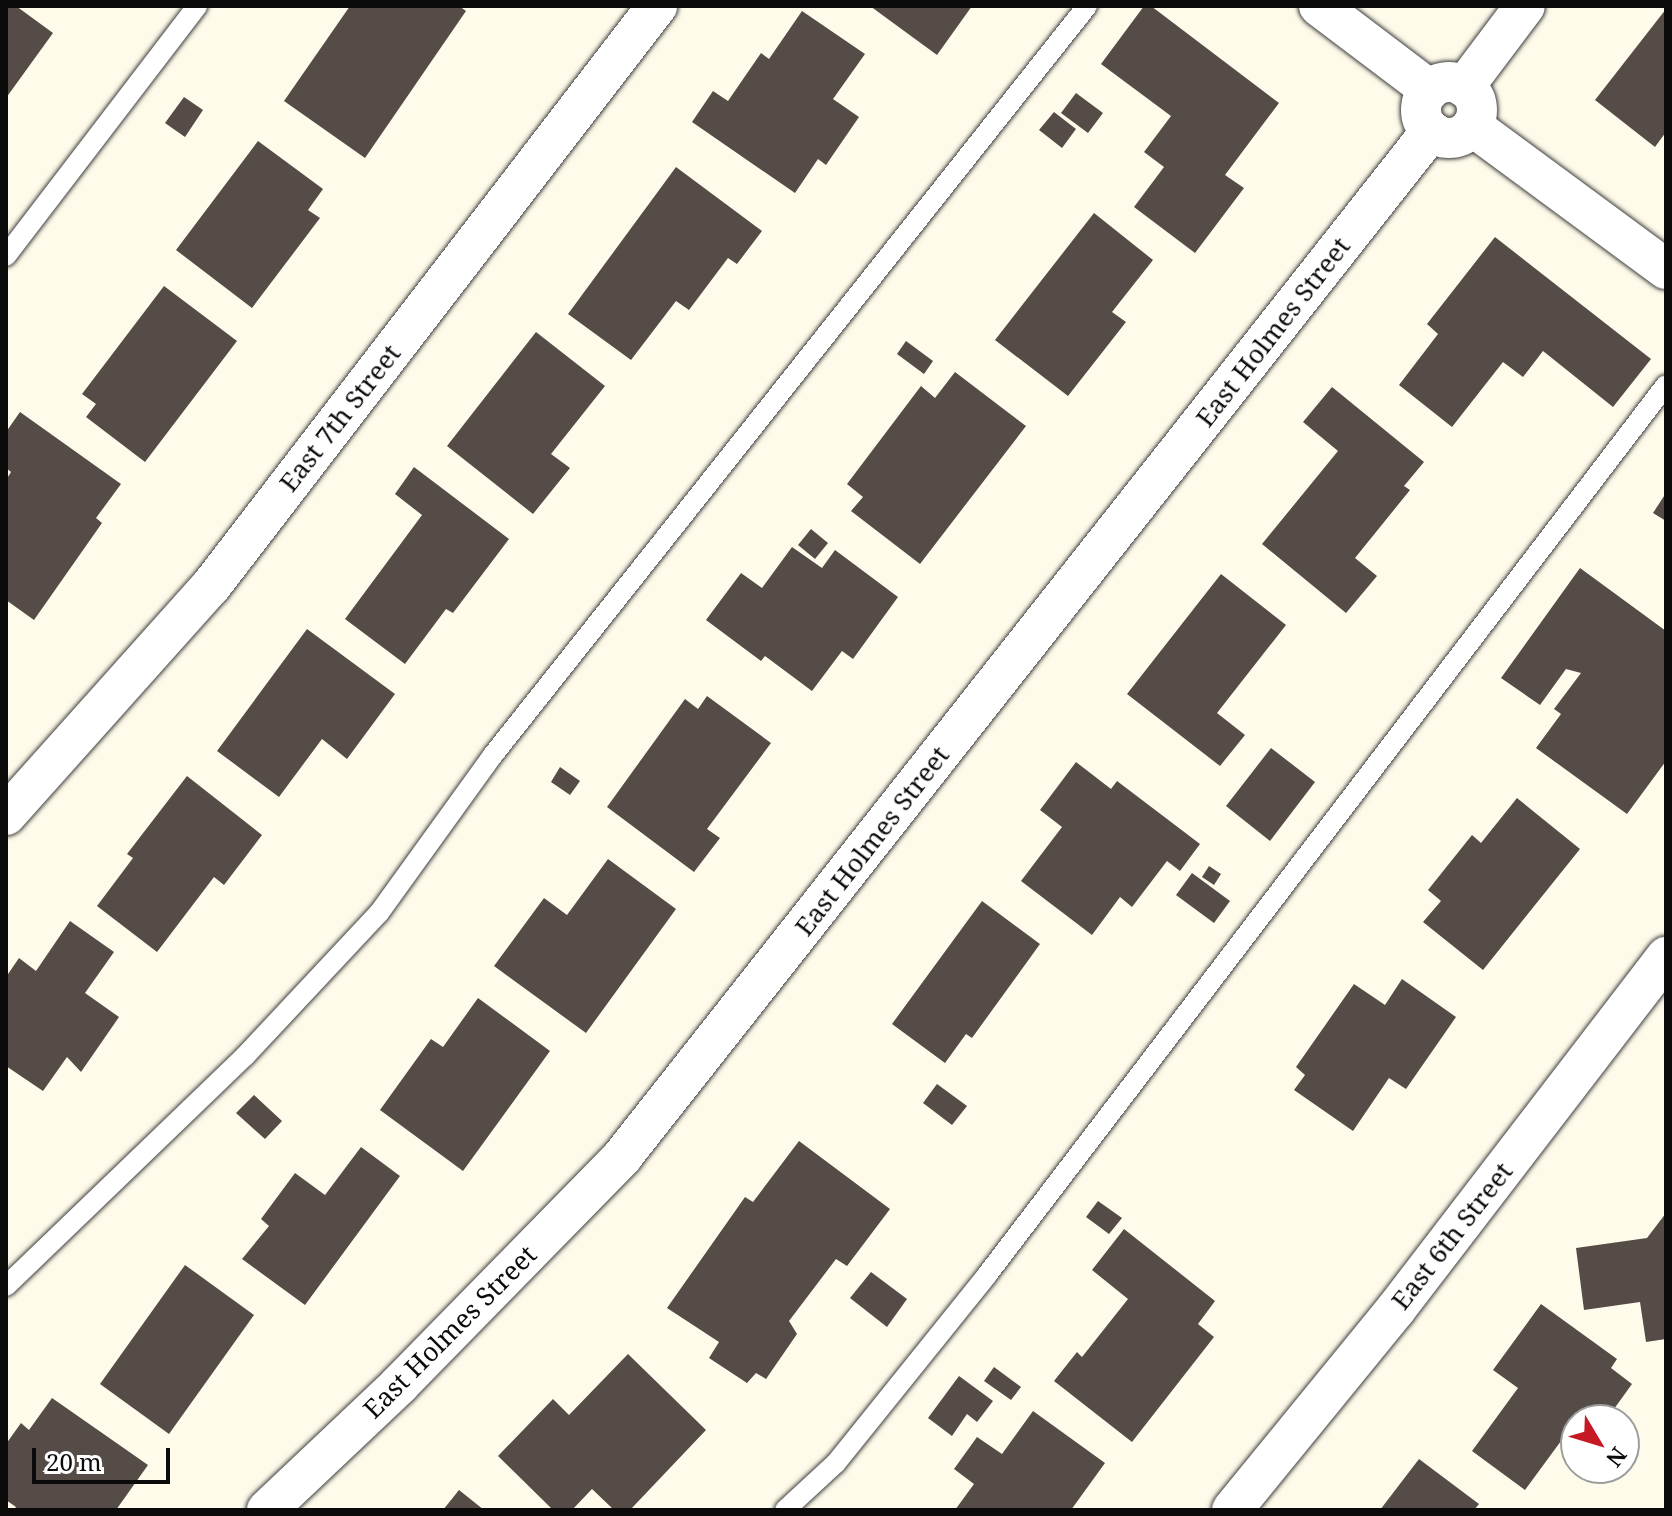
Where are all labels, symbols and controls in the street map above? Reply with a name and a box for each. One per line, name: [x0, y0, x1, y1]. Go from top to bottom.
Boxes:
street label: East Holmes Street: [1189, 231, 1357, 433]
street label: East 7th Street: [273, 338, 407, 498]
street label: East Holmes Street: [788, 740, 956, 942]
street label: East 6th Street: [1385, 1156, 1519, 1316]
street label: East Holmes Street: [357, 1239, 543, 1425]
north arrow: [1560, 1404, 1640, 1484]
scale bar: [36, 1432, 174, 1482]
text: N: [1600, 1441, 1634, 1474]
text: 20 m: [46, 1445, 102, 1478]

